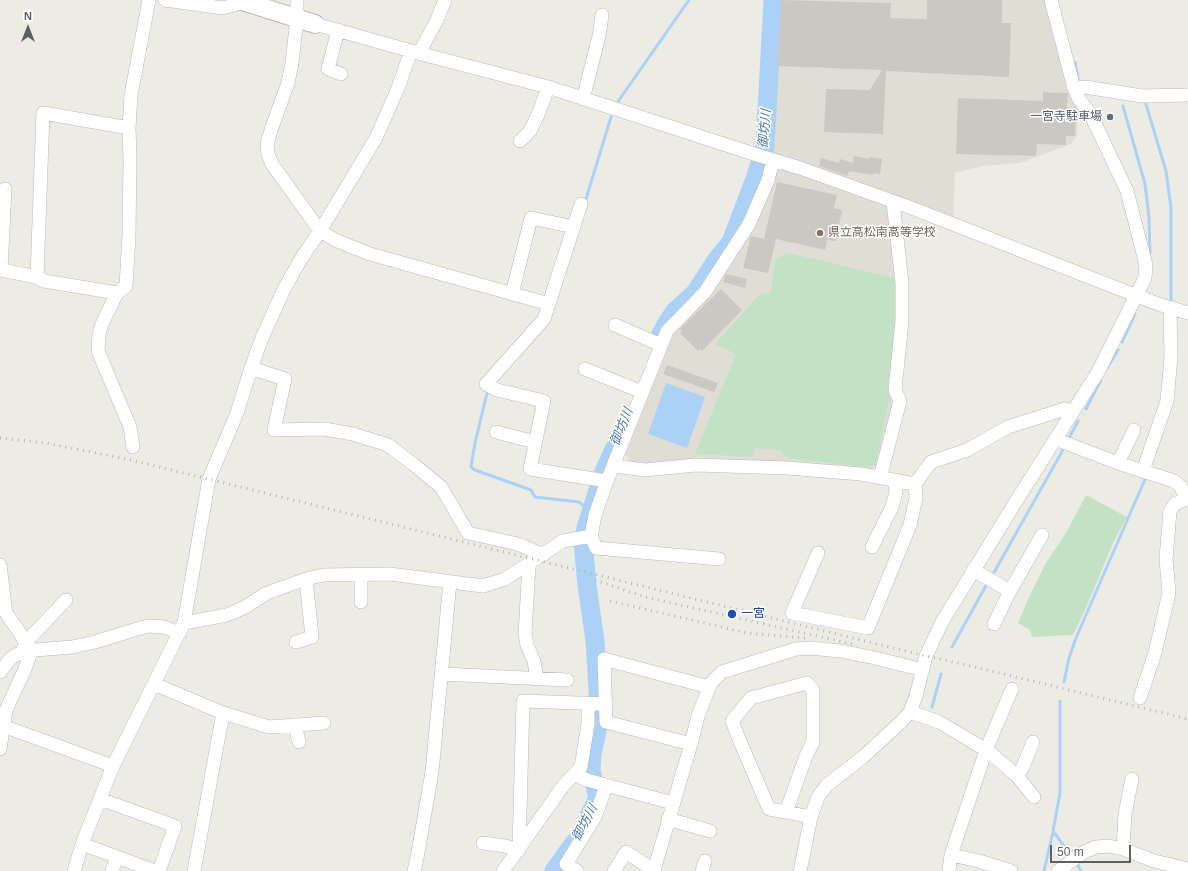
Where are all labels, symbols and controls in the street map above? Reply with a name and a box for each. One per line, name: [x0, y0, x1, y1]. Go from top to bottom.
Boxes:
north arrow: [8, 8, 48, 48]
text: N: [24, 10, 32, 22]
water label: 御坊川: [756, 109, 774, 149]
place label: 一宮寺駐車場: [1030, 110, 1102, 124]
marker: 一宮寺駐車場: [1105, 112, 1115, 122]
place label: 県立高松南高等学校: [828, 226, 936, 240]
marker: 県立高松南高等学校: [815, 228, 825, 238]
water label: 御坊川: [607, 406, 637, 448]
place label: 一宮: [741, 607, 765, 621]
marker: 一宮: [726, 608, 738, 620]
water label: 御坊川: [569, 802, 601, 844]
scale bar: [1052, 837, 1133, 863]
text: 50 m: [1057, 845, 1084, 859]

